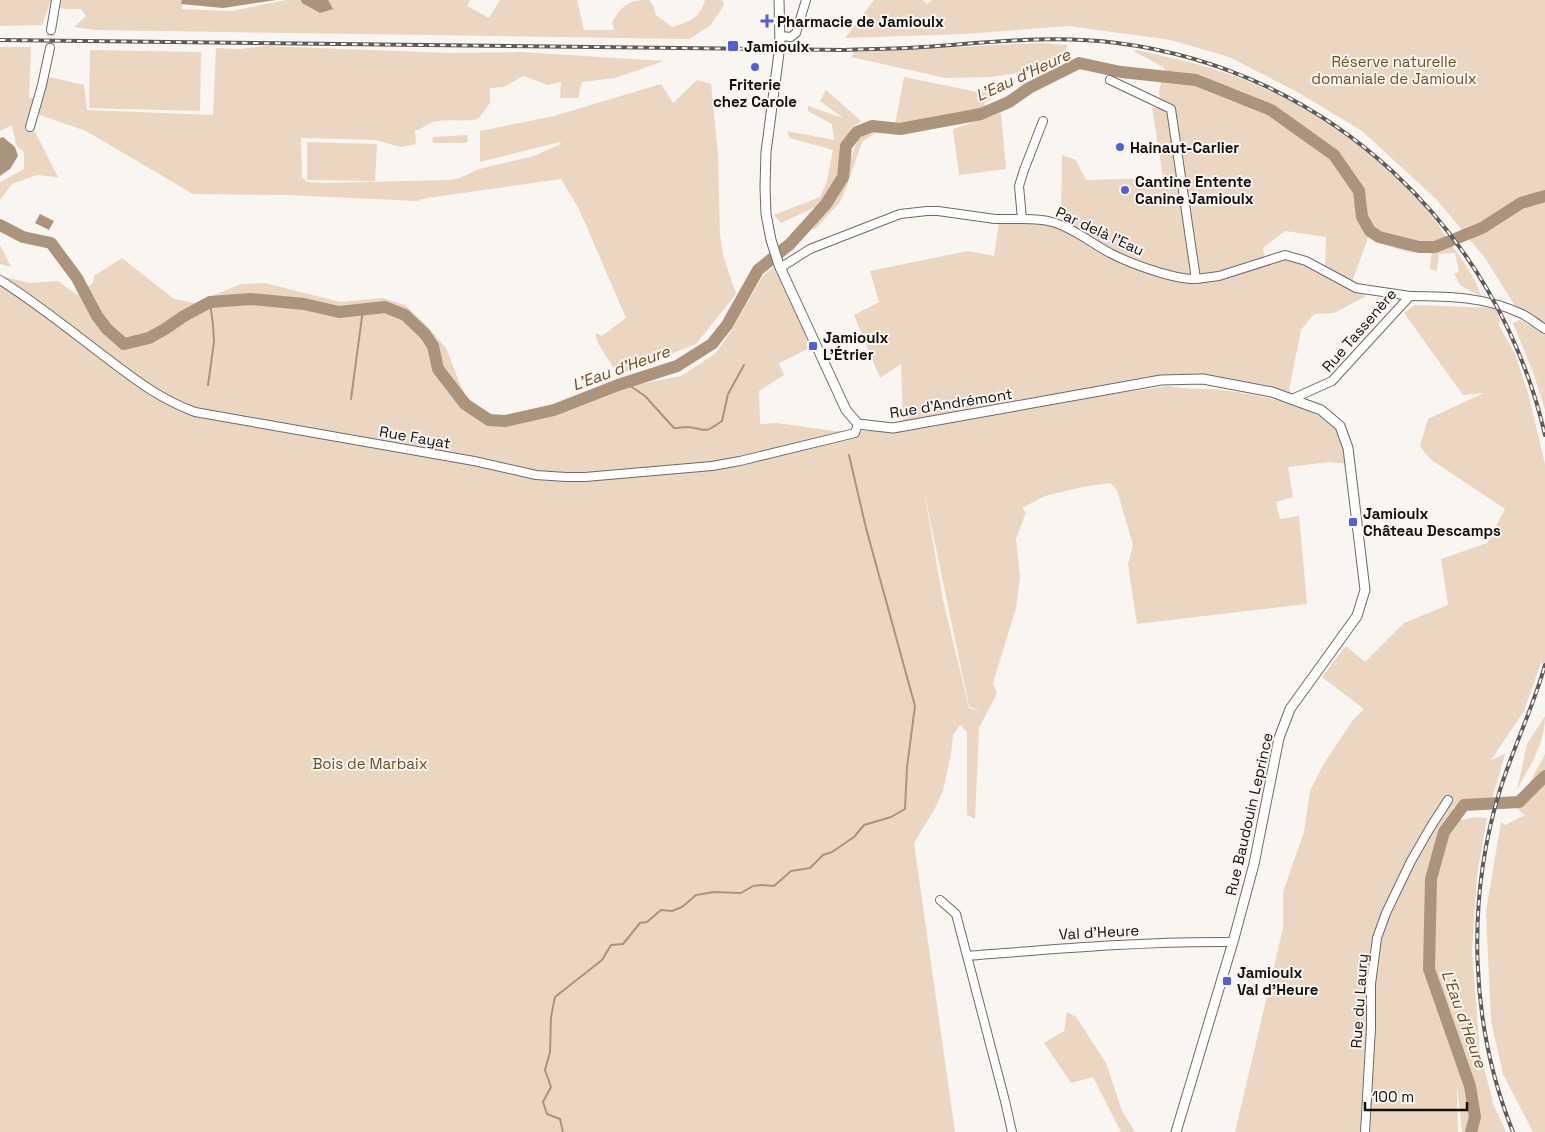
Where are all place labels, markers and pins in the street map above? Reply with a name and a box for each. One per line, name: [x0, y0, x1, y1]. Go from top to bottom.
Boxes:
place label: Pharmacie de Jamioulx: [777, 12, 944, 31]
marker: Pharmacie de Jamioulx: [761, 15, 773, 27]
place label: Jamioulx: [744, 37, 810, 56]
marker: Jamioulx: [726, 39, 740, 53]
marker: Friterie chez Carole: [749, 61, 761, 73]
place label: Friterie chez Carole: [713, 75, 797, 111]
place label: Hainaut-Carlier: [1130, 138, 1239, 157]
marker: Hainaut-Carlier: [1114, 141, 1126, 153]
place label: Cantine Entente Canine Jamioulx: [1135, 172, 1254, 208]
marker: Cantine Entente Canine Jamioulx: [1119, 184, 1131, 196]
place label: Jamioulx L'Étrier: [823, 328, 889, 364]
marker: Jamioulx L'Étrier: [807, 340, 819, 352]
place label: Jamioulx Château Descamps: [1363, 504, 1501, 540]
marker: Jamioulx Château Descamps: [1347, 516, 1359, 528]
place label: Jamioulx Val d'Heure: [1237, 963, 1319, 999]
marker: Jamioulx Val d'Heure: [1221, 975, 1233, 987]

